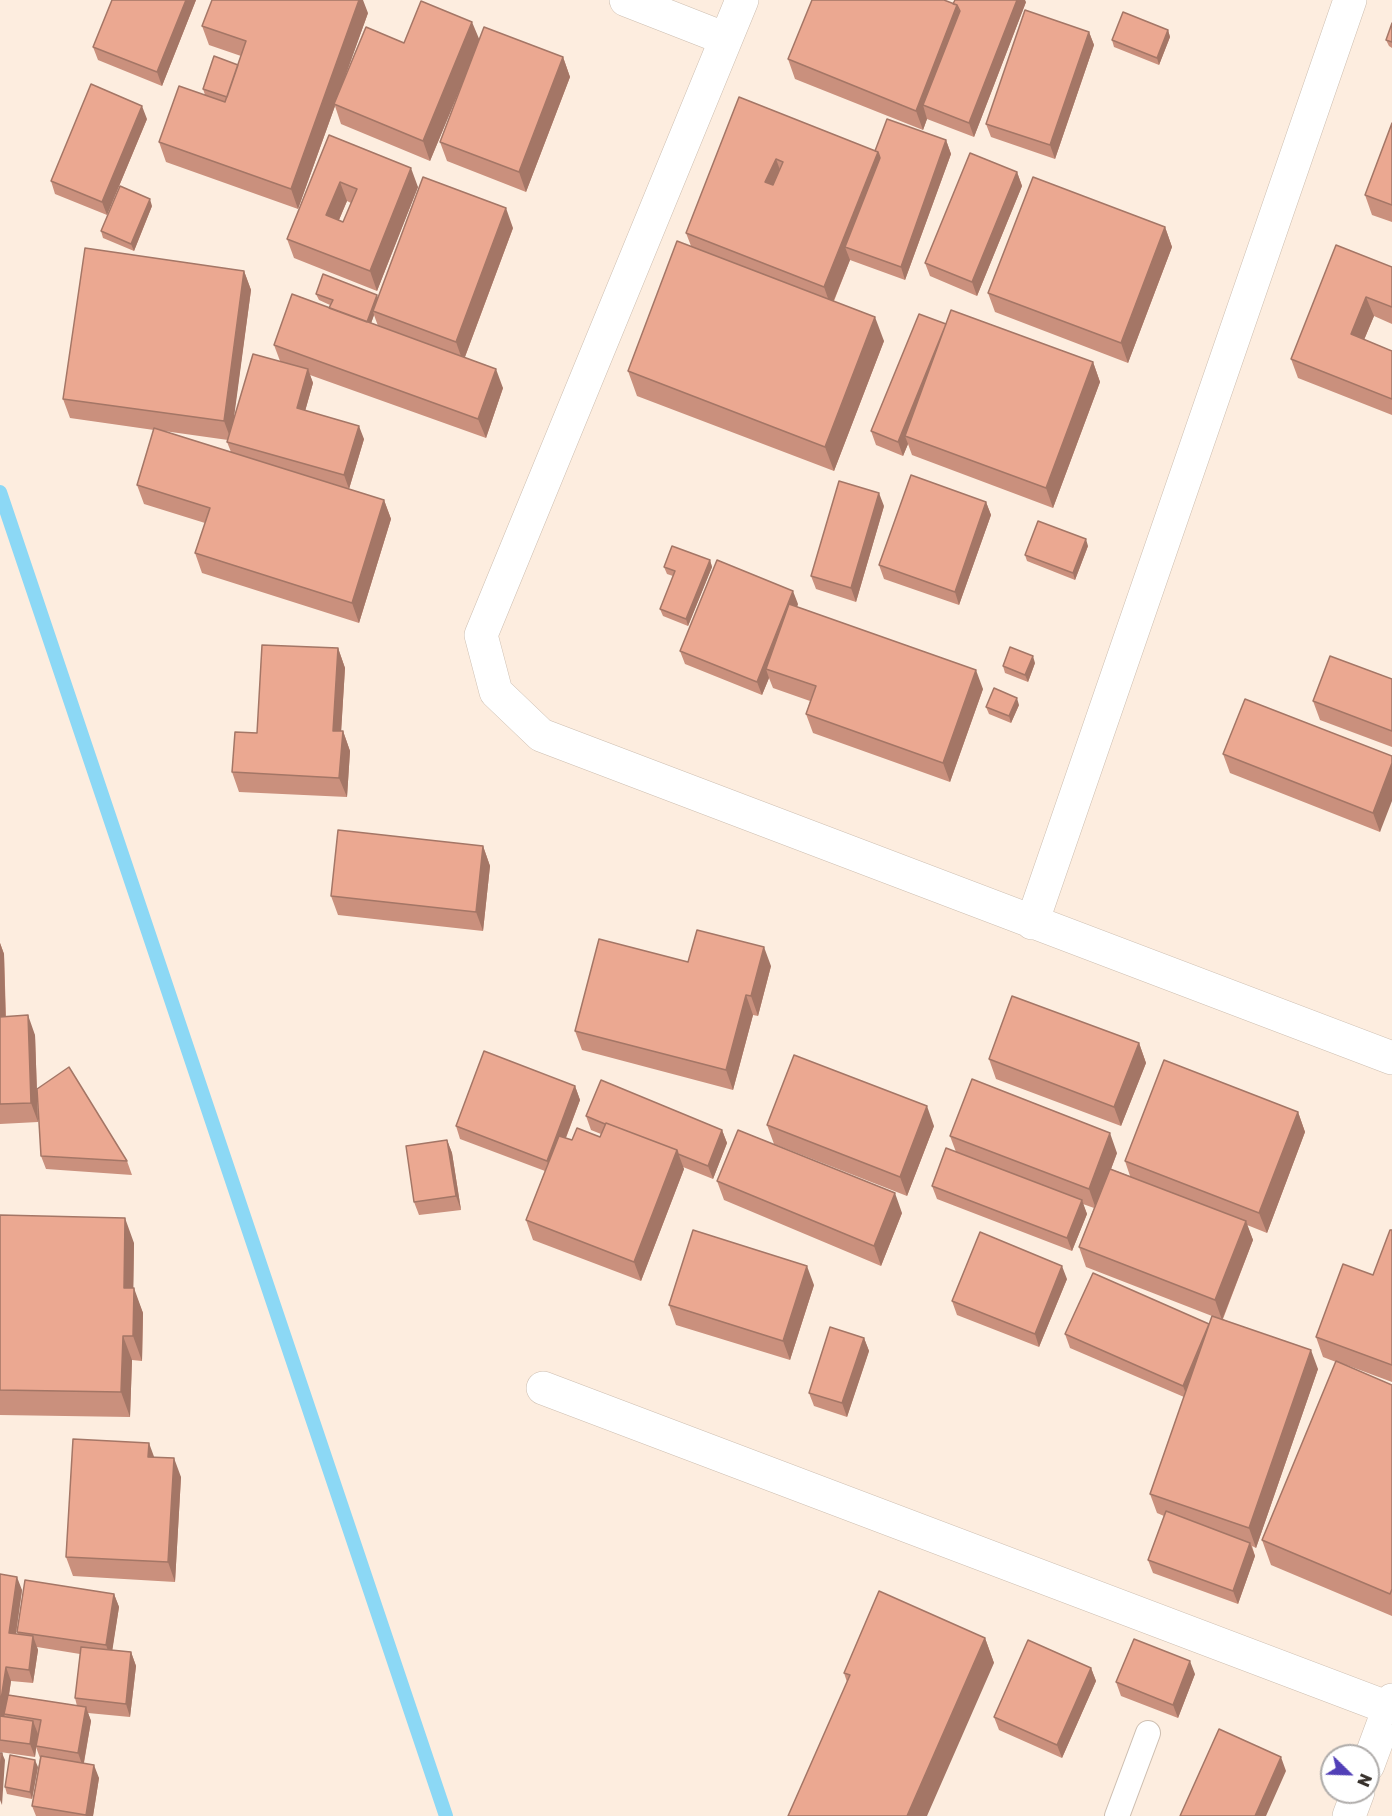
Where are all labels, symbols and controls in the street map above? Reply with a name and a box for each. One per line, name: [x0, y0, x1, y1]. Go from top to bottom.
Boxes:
north arrow: [1320, 1744, 1380, 1804]
text: N: [1353, 1771, 1376, 1790]

